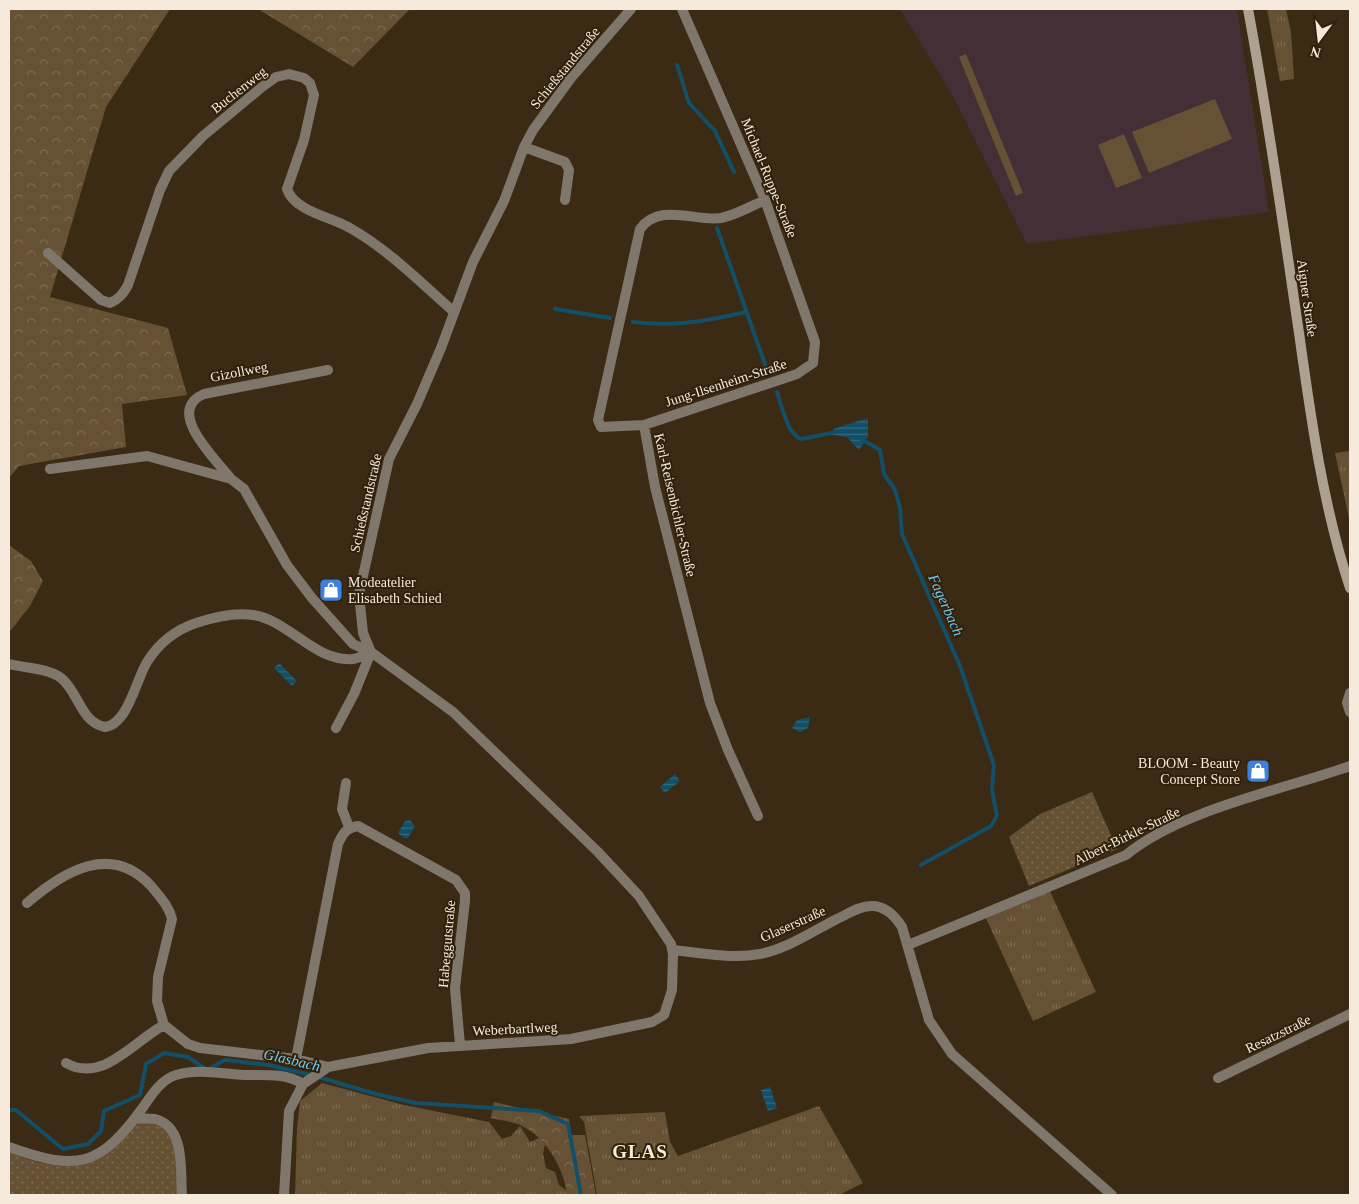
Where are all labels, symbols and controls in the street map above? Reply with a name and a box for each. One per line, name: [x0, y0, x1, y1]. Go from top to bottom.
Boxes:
north arrow: [1294, 15, 1344, 65]
street label: Schießstandstraße: [527, 24, 603, 112]
text: N: [1309, 44, 1323, 61]
street label: Buchenweg: [208, 64, 270, 116]
street label: Michael-Ruppe-Straße: [738, 116, 800, 240]
street label: Aigner Straße: [1294, 258, 1320, 338]
street label: Jung-Ilsenheim-Straße: [663, 356, 789, 410]
street label: Gizollweg: [209, 359, 269, 385]
street label: Karl-Reisenbichler-Straße: [651, 432, 699, 578]
street label: Schießstandstraße: [347, 452, 385, 554]
water label: Fagerbach: [925, 571, 967, 638]
place label: Modeatelier Elisabeth Schied: [348, 575, 442, 606]
shop icon: Modeatelier Elisabeth Schied: [318, 577, 344, 603]
place label: BLOOM - Beauty Concept Store: [1138, 756, 1240, 787]
shop icon: BLOOM - Beauty Concept Store: [1245, 758, 1271, 784]
street label: Albert-Birkle-Straße: [1072, 804, 1182, 868]
street label: Habeggutstraße: [436, 900, 458, 988]
street label: Glaserstraße: [758, 903, 828, 945]
street label: Resatzstraße: [1243, 1012, 1313, 1056]
street label: Weberbartlweg: [472, 1019, 558, 1039]
water label: Glasbach: [262, 1046, 322, 1074]
district label: GLAS: [612, 1141, 668, 1162]

